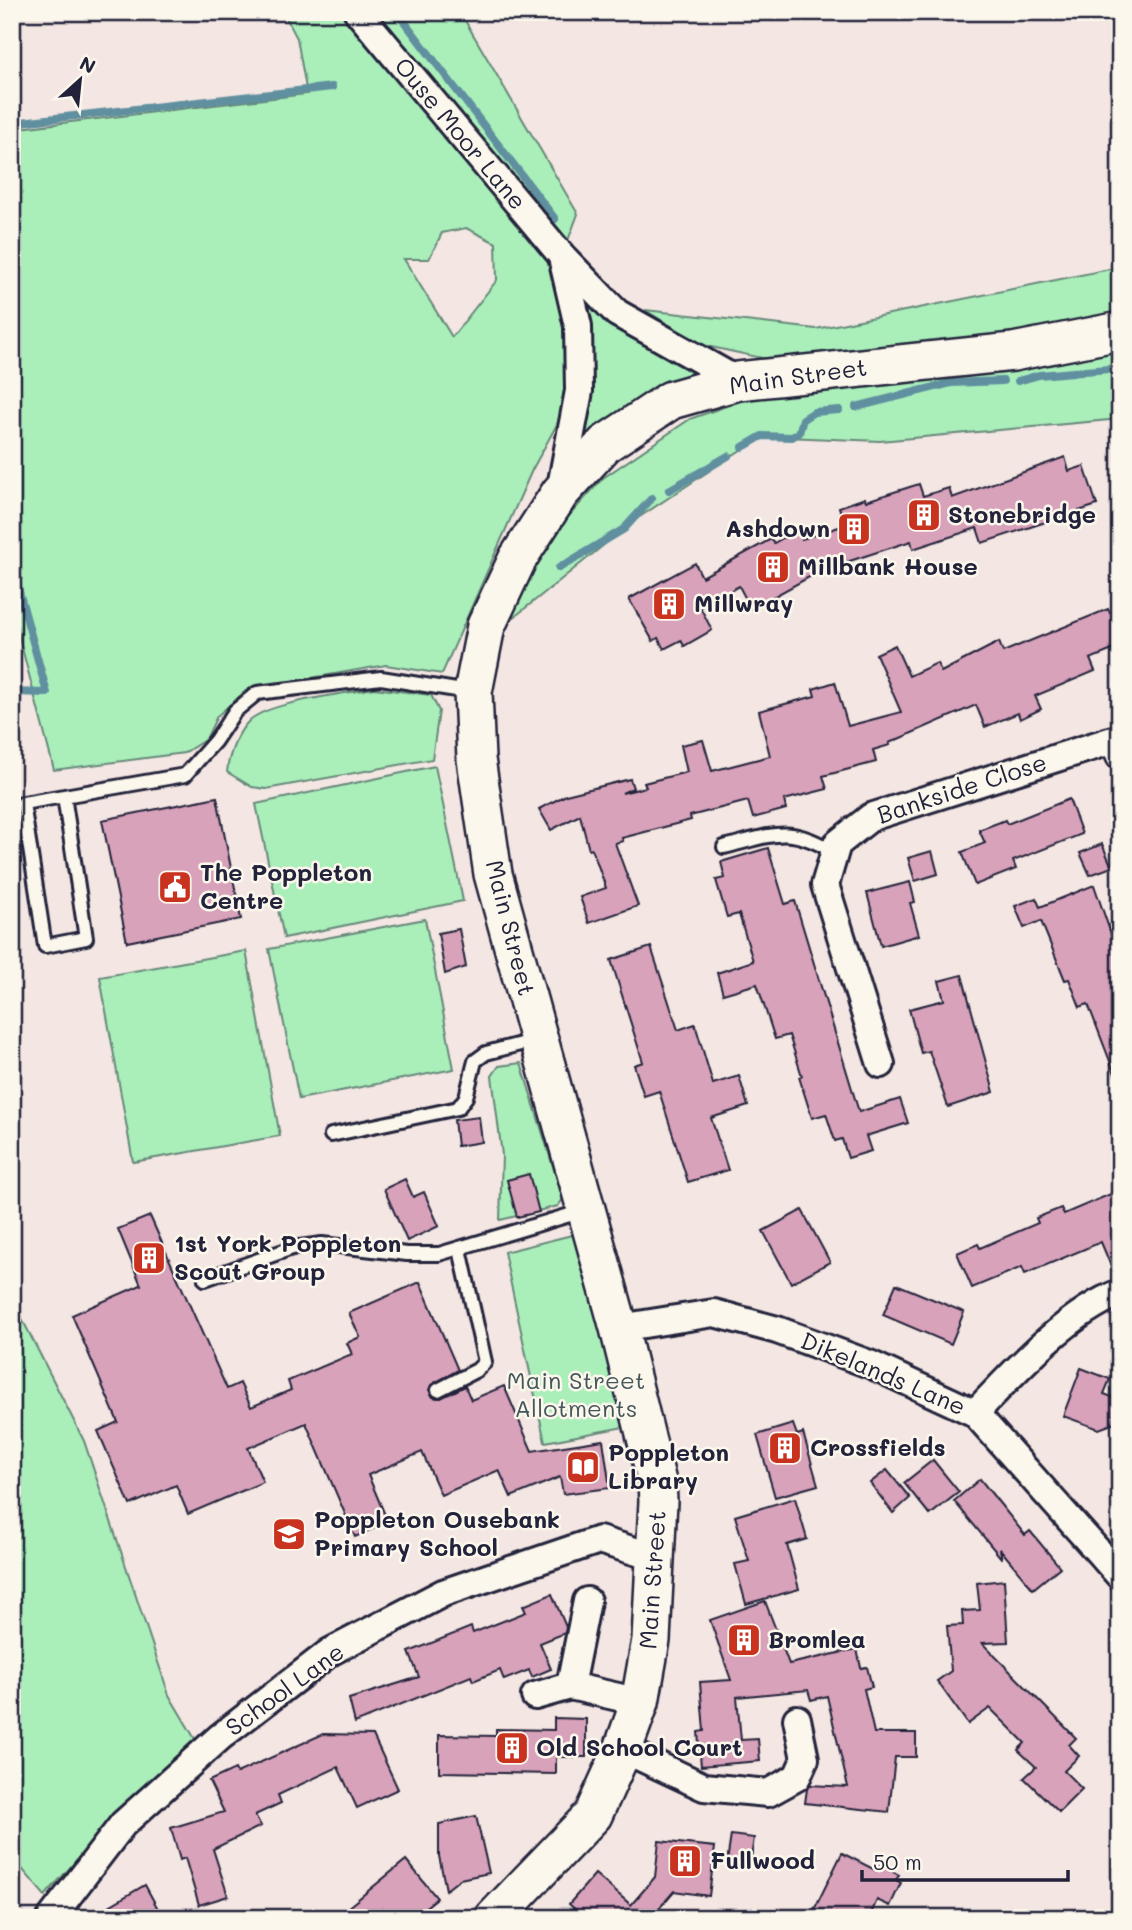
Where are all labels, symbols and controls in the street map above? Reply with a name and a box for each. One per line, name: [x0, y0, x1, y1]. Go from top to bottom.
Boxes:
north arrow: [46, 46, 116, 116]
text: N: [76, 50, 100, 79]
street label: Ouse Moor Lane: [388, 51, 534, 216]
street label: Main Street: [727, 351, 869, 401]
building icon: Stonebridge: [905, 496, 943, 534]
place label: Stonebridge: [948, 498, 1096, 529]
building icon: Ashdown: [835, 510, 873, 548]
place label: Ashdown: [725, 512, 830, 543]
building icon: Millbank House: [754, 548, 792, 586]
place label: Millbank House: [798, 550, 978, 581]
building icon: Millwray: [650, 585, 688, 623]
place label: Millwray: [694, 587, 793, 618]
street label: Bankside Close: [873, 746, 1050, 830]
place label: The Poppleton Centre: [200, 856, 372, 915]
street label: Main Street: [480, 857, 543, 999]
public building icon: The Poppleton Centre: [156, 868, 194, 906]
place label: 1st York Poppleton Scout Group: [174, 1227, 401, 1286]
building icon: 1st York Poppleton Scout Group: [130, 1239, 168, 1277]
street label: Dikelands Lane: [797, 1324, 971, 1421]
park label: Main Street Allotments: [507, 1364, 645, 1423]
building icon: Crossfields: [766, 1429, 804, 1467]
place label: Crossfields: [810, 1431, 946, 1462]
place label: Poppleton Library: [608, 1436, 729, 1495]
library icon: Poppleton Library: [564, 1448, 602, 1486]
place label: Poppleton Ousebank Primary School: [314, 1503, 560, 1562]
street label: Main Street: [631, 1510, 672, 1650]
school or university icon: Poppleton Ousebank Primary School: [270, 1515, 308, 1553]
building icon: Bromlea: [725, 1621, 763, 1659]
place label: Bromlea: [768, 1623, 866, 1654]
street label: School Lane: [219, 1635, 349, 1742]
building icon: Old School Court: [493, 1729, 531, 1767]
place label: Old School Court: [536, 1731, 743, 1762]
scale bar: [862, 1839, 1069, 1883]
building icon: Fullwood: [666, 1842, 704, 1880]
place label: Fullwood: [710, 1844, 815, 1875]
text: 50 m: [873, 1848, 922, 1875]

